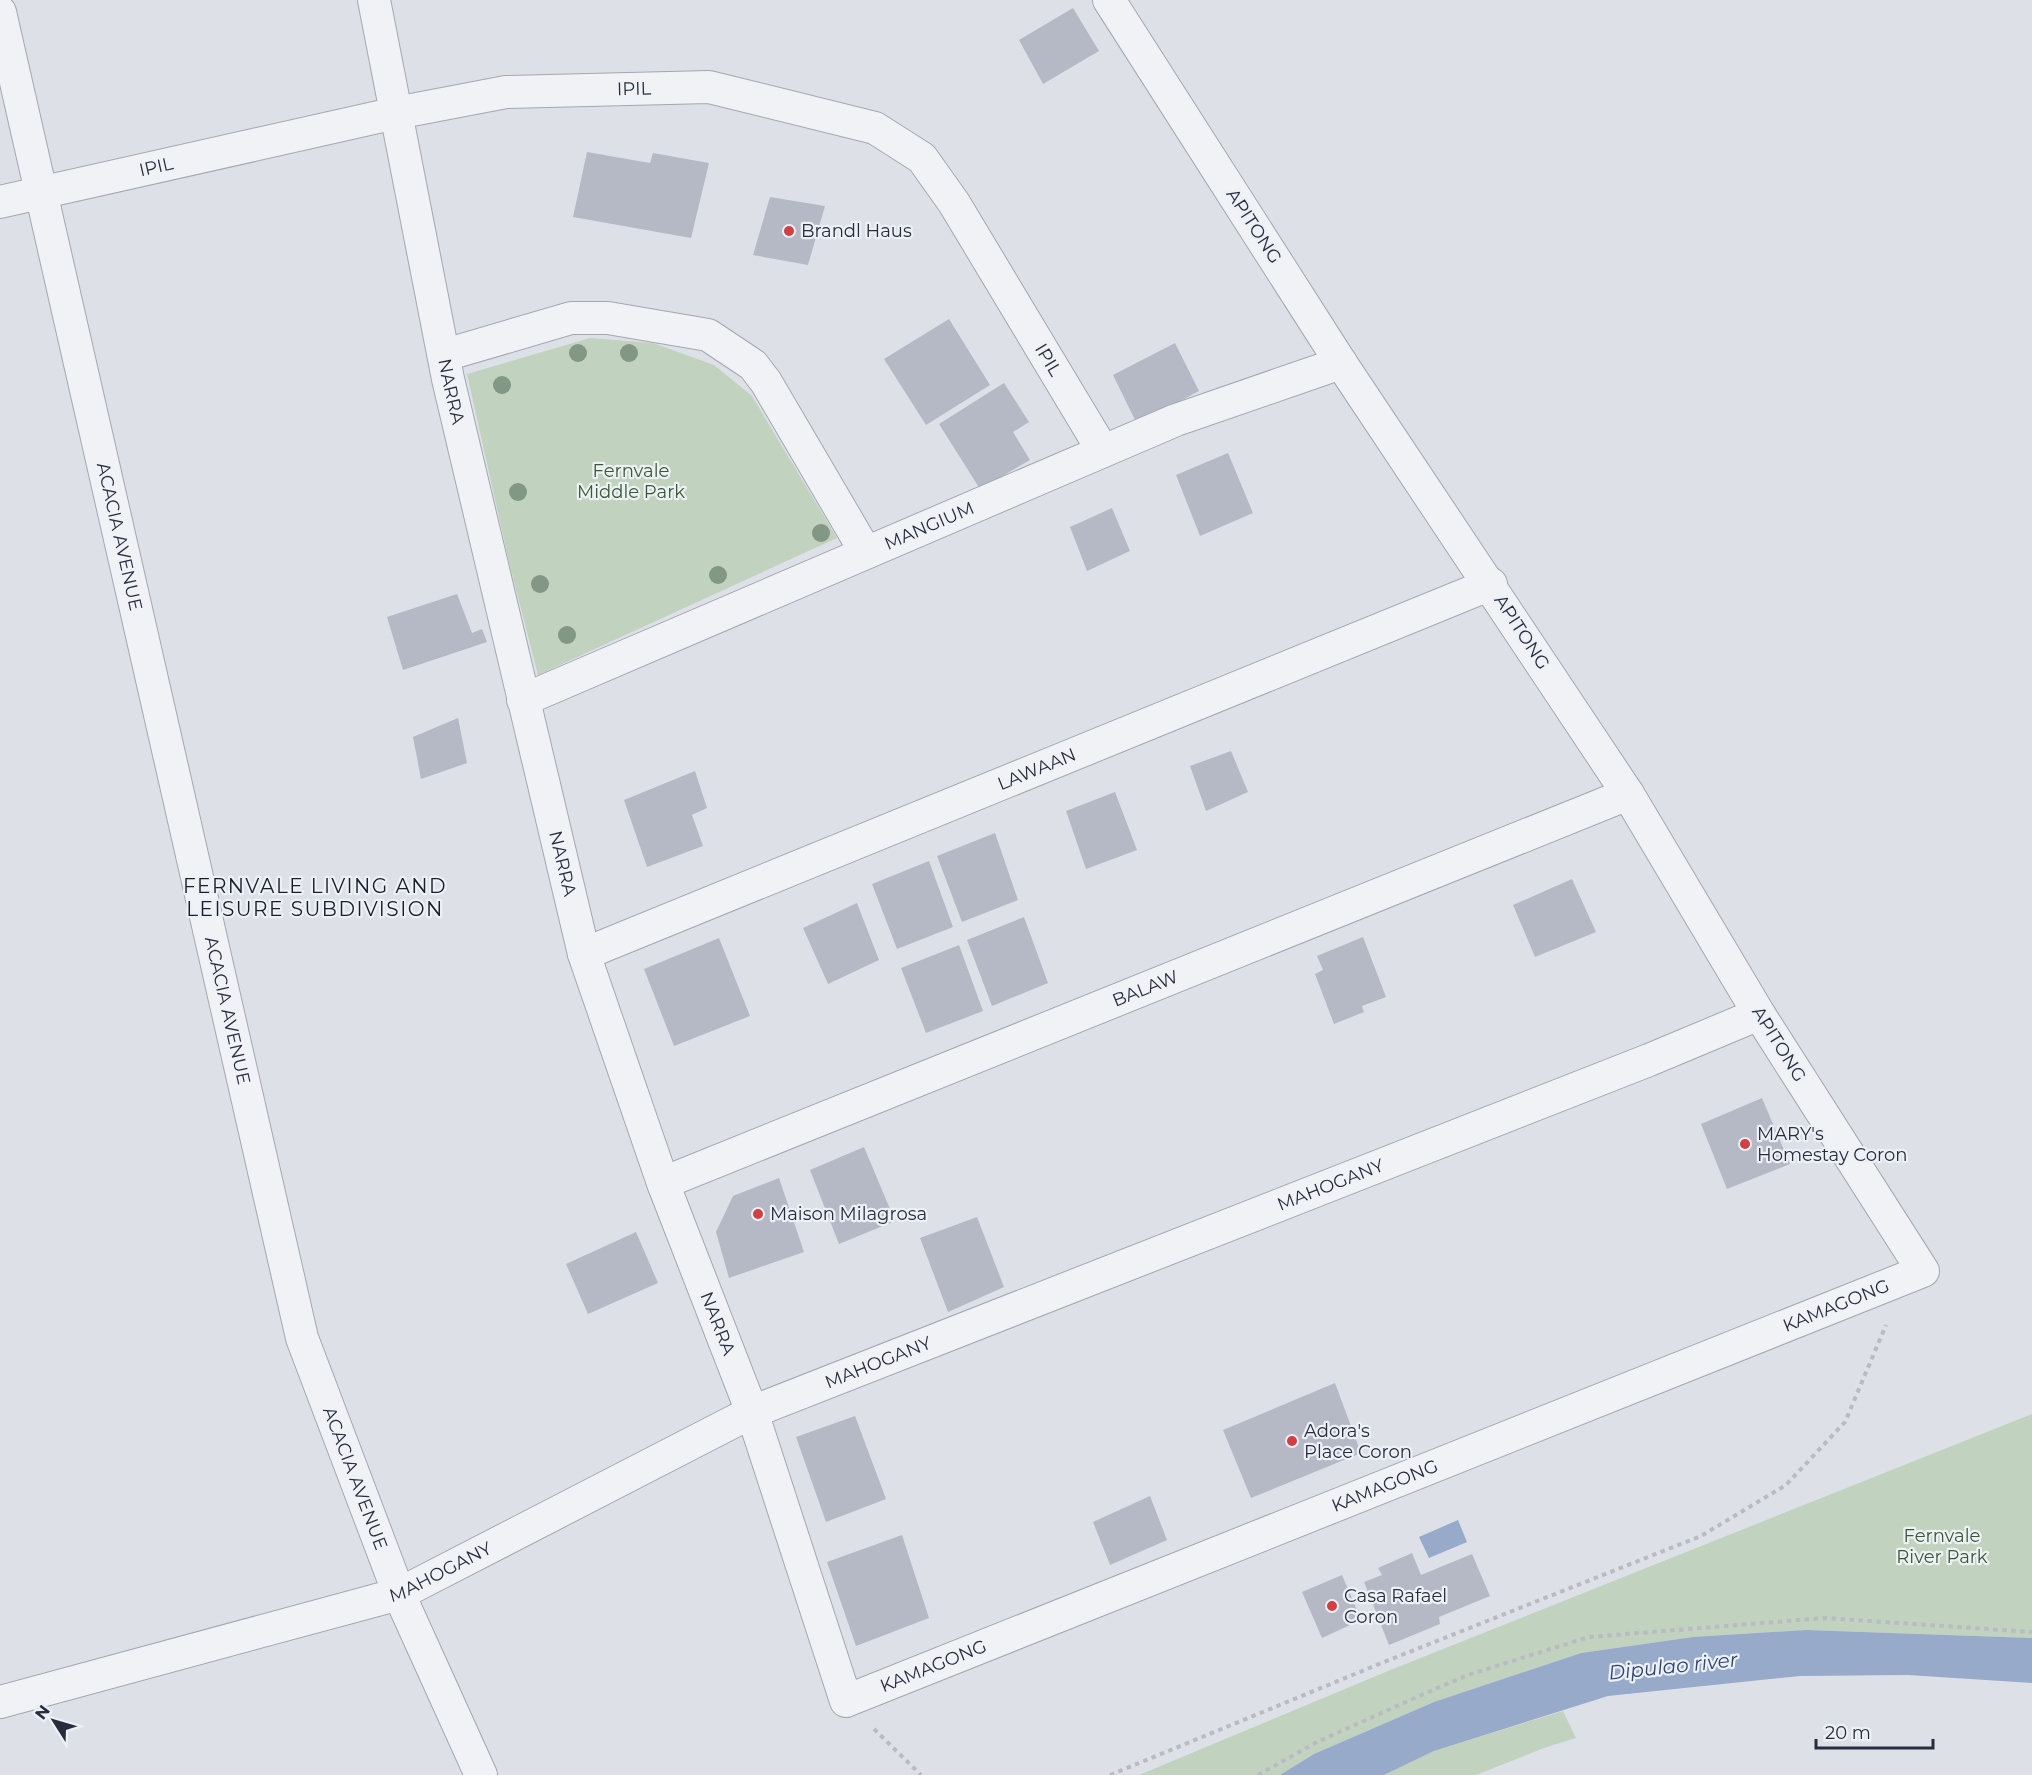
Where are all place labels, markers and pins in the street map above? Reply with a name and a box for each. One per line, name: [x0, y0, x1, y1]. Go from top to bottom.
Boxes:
place label: Brandl Haus: [801, 220, 912, 242]
marker: Brandl Haus: [782, 224, 796, 238]
place label: MARY's Homestay Coron: [1757, 1123, 1907, 1166]
marker: MARY's Homestay Coron: [1738, 1137, 1752, 1151]
place label: Maison Milagrosa: [770, 1203, 927, 1225]
marker: Maison Milagrosa: [751, 1207, 765, 1221]
place label: Adora's Place Coron: [1304, 1420, 1412, 1463]
marker: Adora's Place Coron: [1285, 1434, 1299, 1448]
place label: Casa Rafael Coron: [1344, 1585, 1447, 1628]
marker: Casa Rafael Coron: [1325, 1599, 1339, 1613]

